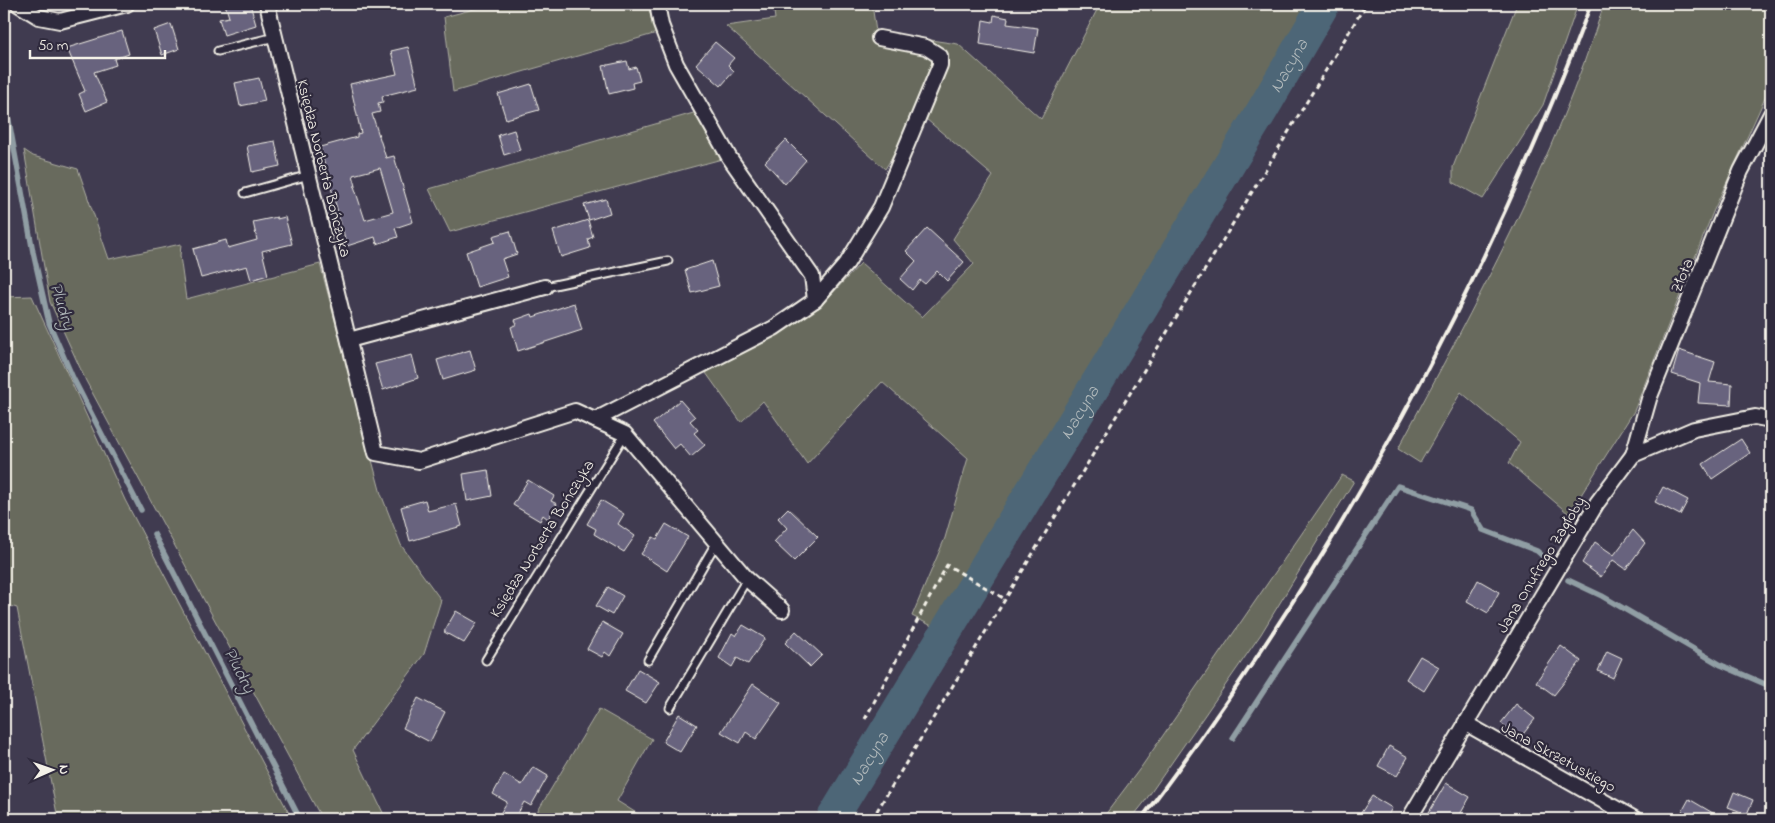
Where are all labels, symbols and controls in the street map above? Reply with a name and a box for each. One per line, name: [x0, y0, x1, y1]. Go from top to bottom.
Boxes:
scale bar: [30, 28, 165, 60]
water label: Nacyna: [1264, 34, 1316, 98]
text: 50 m: [38, 35, 69, 57]
street label: Księdza Norberta Bończyka: [289, 77, 357, 260]
street label: Złota: [1665, 255, 1701, 296]
water label: Pludry: [42, 280, 81, 334]
water label: Nacyna: [1054, 381, 1107, 445]
street label: Księdza Norberta Bończyka: [484, 455, 601, 623]
street label: Jana Onufrego Zagłoby: [1491, 492, 1592, 638]
water label: Pludry: [216, 643, 261, 699]
street label: Jana Skrzetuskiego: [1496, 716, 1620, 799]
water label: Nacyna: [844, 727, 897, 791]
north arrow: [28, 746, 78, 796]
text: N: [53, 765, 74, 775]

